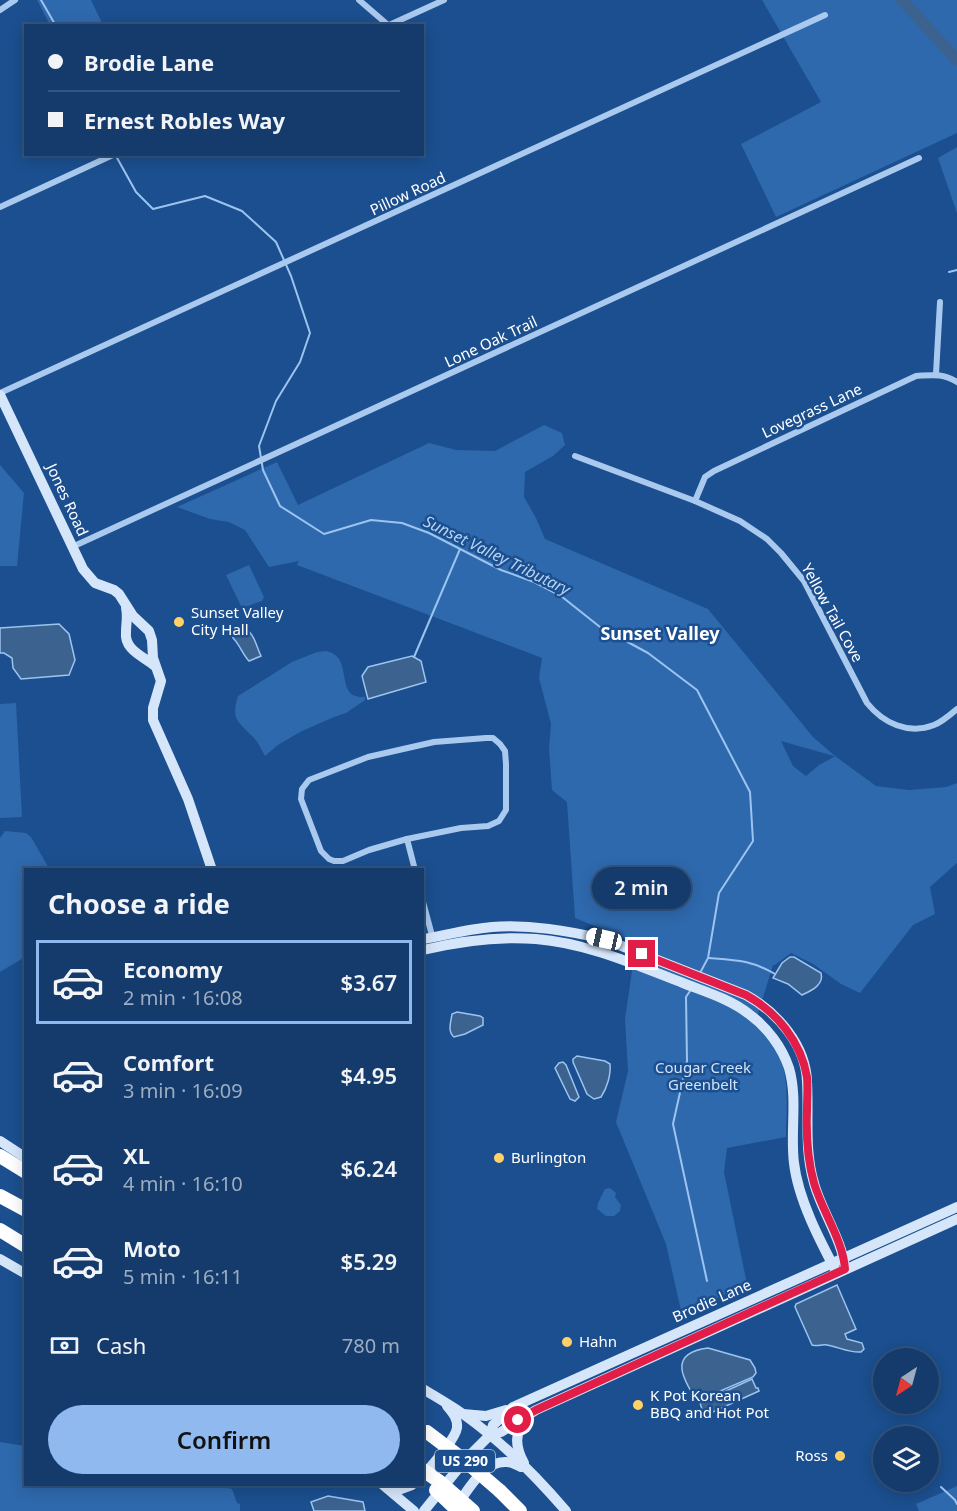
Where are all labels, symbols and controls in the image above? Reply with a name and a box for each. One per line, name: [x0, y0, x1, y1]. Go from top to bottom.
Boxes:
text: Brodie Lane: [84, 47, 214, 77]
text: Ernest Robles Way: [84, 105, 285, 135]
street label: Pillow Road: [367, 167, 449, 219]
street label: Lone Oak Trail: [441, 311, 540, 371]
street label: Lovegrass Lane: [758, 378, 865, 442]
street label: Jones Road: [42, 458, 93, 539]
water label: Sunset Valley Tributary: [420, 510, 575, 601]
street label: Yellow Tail Cove: [797, 560, 868, 665]
place label: Sunset Valley City Hall: [191, 602, 284, 639]
marker: Sunset Valley City Hall: [172, 615, 186, 629]
district label: Sunset Valley: [600, 621, 720, 645]
callout: 2 min: [592, 867, 692, 909]
text: 2 min: [614, 874, 669, 901]
text: Choose a ride: [48, 885, 230, 922]
car: [584, 926, 624, 952]
route end: [628, 940, 655, 967]
text: Economy: [123, 954, 222, 984]
icon: car: [51, 955, 105, 1009]
text: $3.67: [341, 967, 397, 997]
text: 2 min · 16:08: [123, 984, 243, 1011]
text: Comfort: [123, 1047, 214, 1077]
icon: car: [51, 1048, 105, 1102]
park label: Cougar Creek Greenbelt: [655, 1057, 751, 1094]
text: $4.95: [341, 1060, 397, 1090]
text: 3 min · 16:09: [123, 1077, 243, 1104]
text: XL: [123, 1140, 150, 1170]
icon: car: [51, 1141, 105, 1195]
place label: Burlington: [511, 1147, 586, 1167]
marker: Burlington: [492, 1151, 506, 1165]
text: $6.24: [341, 1153, 397, 1183]
text: 4 min · 16:10: [123, 1170, 243, 1197]
text: Moto: [123, 1233, 181, 1263]
icon: car: [51, 1234, 105, 1288]
text: $5.29: [341, 1246, 397, 1276]
text: 5 min · 16:11: [123, 1263, 243, 1290]
street label: Brodie Lane: [669, 1274, 754, 1326]
icon: cash: [48, 1329, 81, 1362]
text: Cash: [96, 1330, 146, 1360]
place label: Hahn: [579, 1331, 617, 1351]
text: 780 m: [342, 1332, 400, 1359]
marker: Hahn: [560, 1335, 574, 1349]
north arrow: [873, 1348, 939, 1414]
map controls: [873, 1348, 939, 1492]
place label: K Pot Korean BBQ and Hot Pot: [650, 1385, 770, 1422]
marker: K Pot Korean BBQ and Hot Pot: [631, 1398, 645, 1412]
button: Confirm: [48, 1405, 400, 1474]
route start: [504, 1406, 531, 1433]
button: layers: [873, 1426, 939, 1492]
place label: Ross: [795, 1445, 828, 1465]
marker: Ross: [833, 1449, 847, 1463]
road number: US 290: [435, 1450, 495, 1472]

